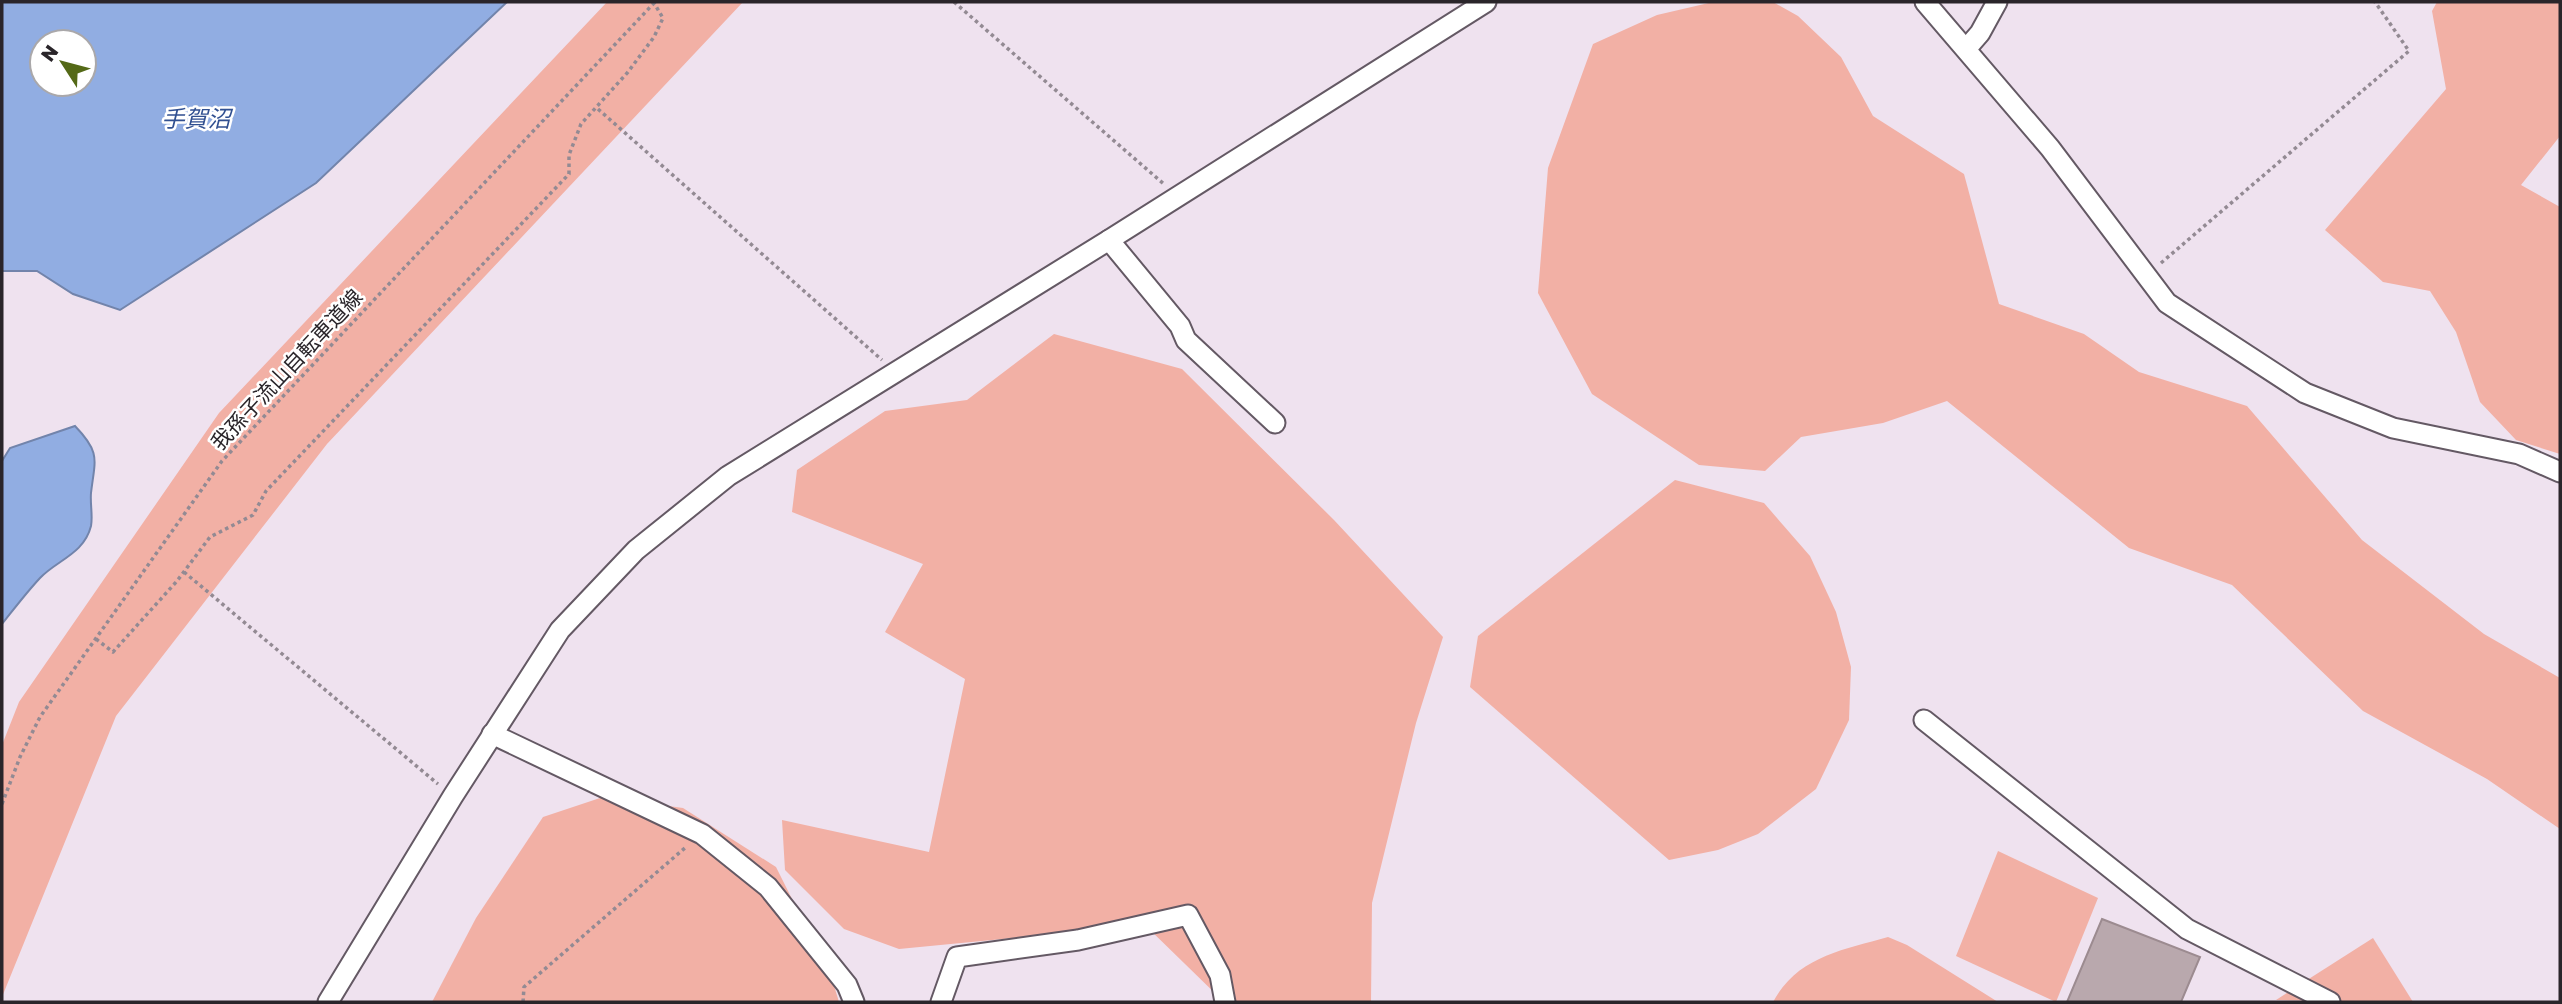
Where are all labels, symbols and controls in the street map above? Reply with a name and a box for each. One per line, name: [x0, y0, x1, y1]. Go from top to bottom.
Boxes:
north arrow: [28, 28, 98, 98]
text: N: [35, 40, 62, 65]
water label: 手賀沼: [162, 104, 234, 132]
street label: 我孫子流山自転車道線: [205, 284, 367, 455]

